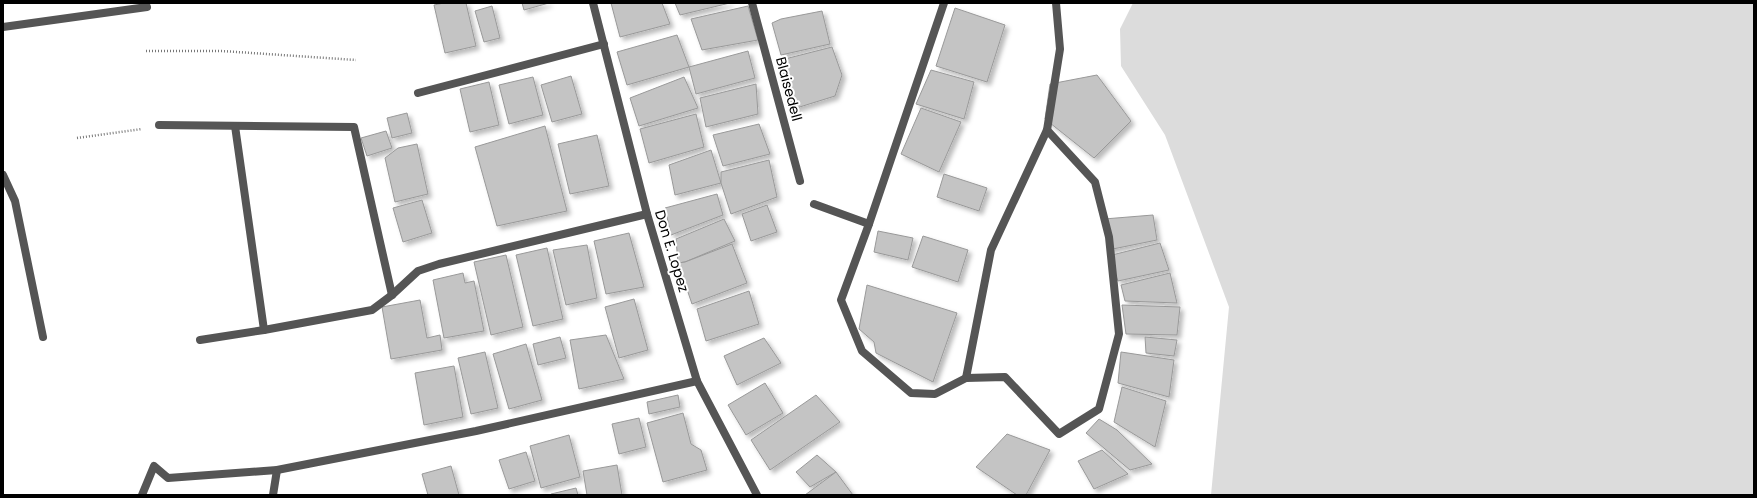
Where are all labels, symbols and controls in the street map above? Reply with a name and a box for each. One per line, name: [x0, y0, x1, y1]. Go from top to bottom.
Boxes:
street label: Blaisedell: [771, 55, 807, 123]
street label: Don E. Lopez: [650, 207, 694, 295]

